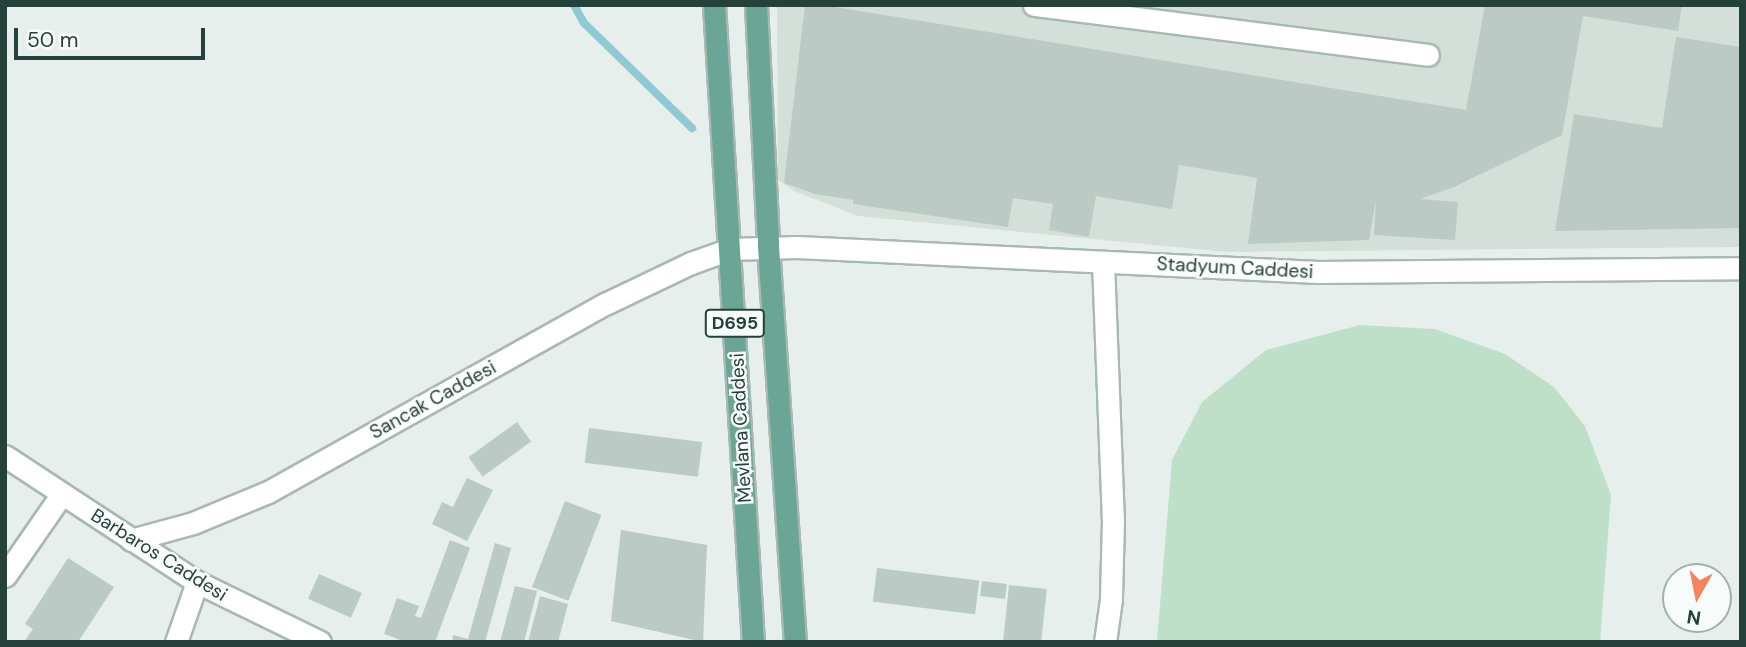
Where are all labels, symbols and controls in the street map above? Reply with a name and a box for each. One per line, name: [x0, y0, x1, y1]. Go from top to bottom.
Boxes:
scale bar: [18, 14, 208, 58]
text: 50 m: [27, 26, 78, 54]
street label: Stadyum Caddesi: [1156, 253, 1314, 283]
road number: D695: [704, 309, 766, 338]
street label: Mevlana Caddesi: [726, 353, 756, 503]
street label: Sancak Caddesi: [366, 356, 500, 444]
street label: Barbaros Caddesi: [87, 504, 231, 606]
north arrow: [1662, 563, 1732, 633]
text: N: [1685, 604, 1703, 631]

